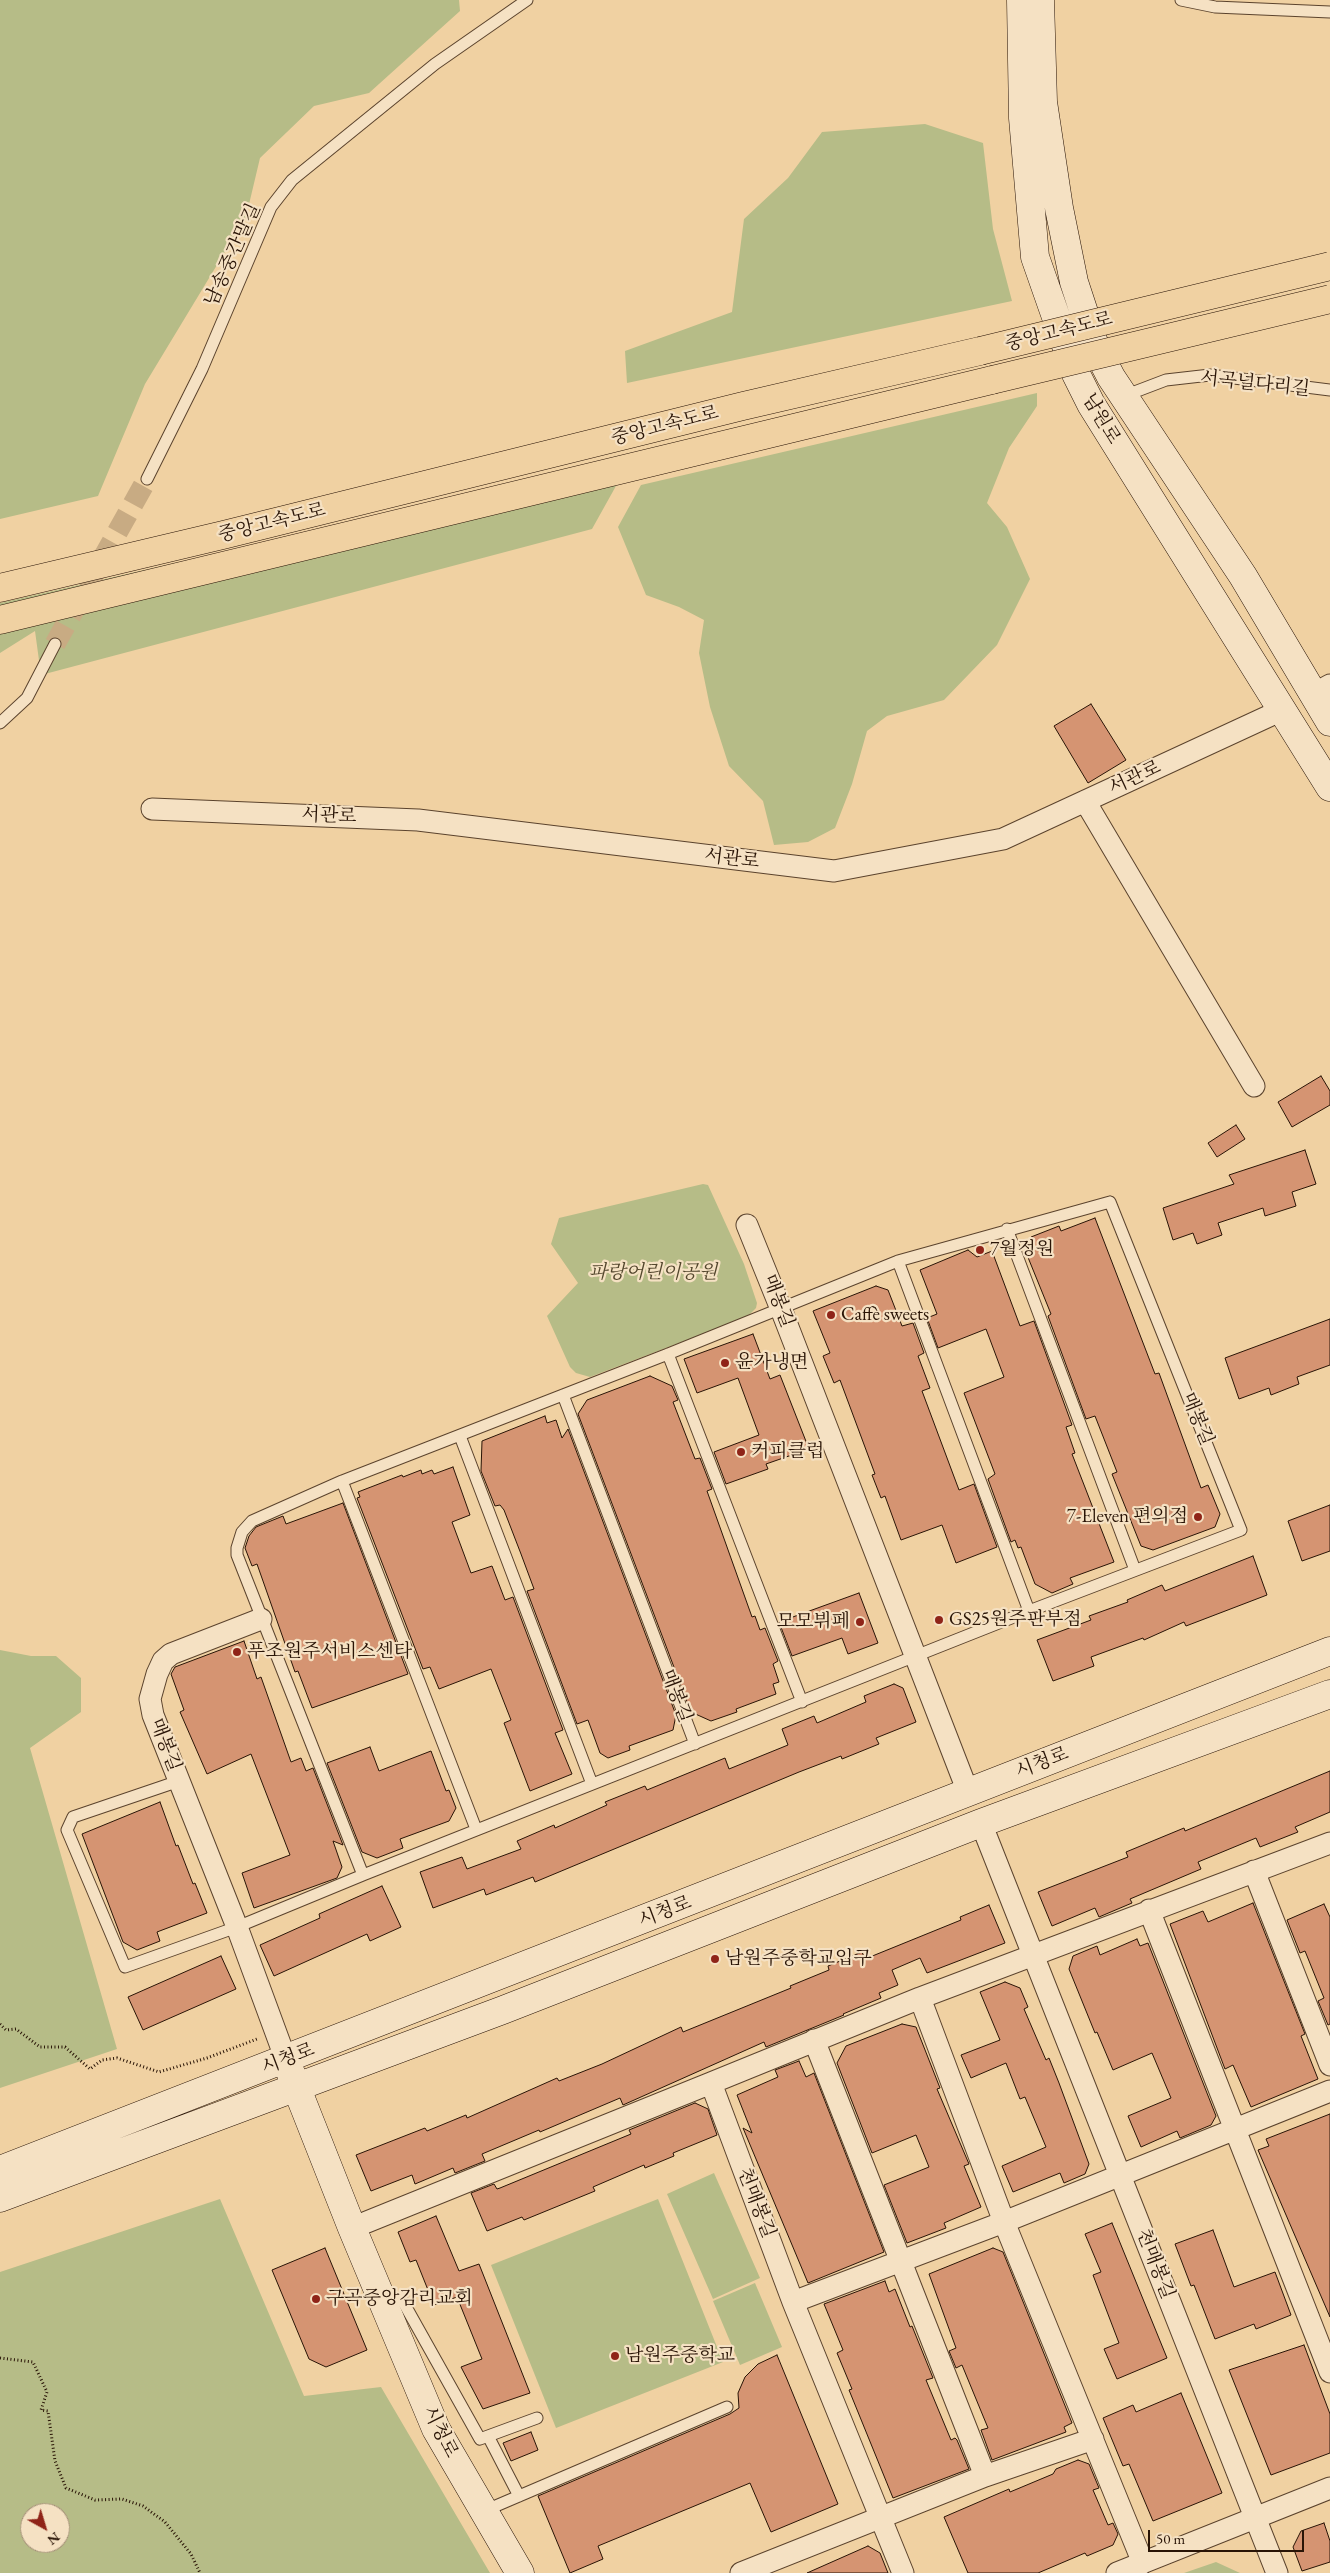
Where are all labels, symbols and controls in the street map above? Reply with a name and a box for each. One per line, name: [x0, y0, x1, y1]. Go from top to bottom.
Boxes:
street label: 남송중간말길: [200, 200, 266, 310]
street label: 중앙고속도로: [1003, 308, 1115, 356]
street label: 서곡널다리길: [1199, 367, 1311, 401]
street label: 남원로: [1077, 390, 1125, 448]
street label: 중앙고속도로: [609, 402, 721, 450]
street label: 중앙고속도로: [216, 499, 328, 547]
street label: 서관로: [1105, 756, 1165, 800]
street label: 서관로: [301, 804, 357, 828]
street label: 서관로: [703, 844, 761, 874]
place label: 7월정원: [990, 1239, 1054, 1261]
marker: 7월정원: [974, 1244, 986, 1256]
park label: 파랑어린이공원: [589, 1262, 717, 1284]
street label: 매봉길: [757, 1271, 799, 1331]
place label: Caffè sweets: [841, 1304, 929, 1326]
marker: Caffè sweets: [825, 1309, 837, 1321]
place label: 윤가냉면: [735, 1352, 808, 1374]
marker: 윤가냉면: [719, 1357, 731, 1369]
street label: 매봉길: [1176, 1389, 1218, 1449]
place label: 커피클럽: [751, 1441, 824, 1463]
marker: 커피클럽: [735, 1446, 747, 1458]
place label: 7-Eleven 편의점: [1067, 1506, 1188, 1528]
marker: 7-Eleven 편의점: [1192, 1511, 1204, 1523]
place label: GS25원주판부점: [949, 1609, 1082, 1631]
place label: 모모뷔페: [777, 1611, 850, 1633]
marker: GS25원주판부점: [933, 1614, 945, 1626]
marker: 모모뷔페: [854, 1616, 866, 1628]
place label: 푸조원주서비스센타: [247, 1641, 412, 1663]
marker: 푸조원주서비스센타: [231, 1646, 243, 1658]
street label: 매봉길: [655, 1666, 697, 1726]
street label: 매봉길: [144, 1715, 186, 1775]
street label: 시청로: [1012, 1742, 1072, 1784]
street label: 시청로: [635, 1891, 695, 1933]
place label: 남원주중학교입구: [725, 1948, 872, 1970]
marker: 남원주중학교입구: [709, 1953, 721, 1965]
street label: 시청로: [258, 2038, 318, 2080]
street label: 천매봉길: [732, 2165, 780, 2241]
street label: 천매봉길: [1131, 2226, 1179, 2302]
place label: 구곡중앙감리교회: [326, 2288, 473, 2310]
marker: 구곡중앙감리교회: [310, 2293, 322, 2305]
place label: 남원주중학교: [625, 2345, 735, 2367]
marker: 남원주중학교: [609, 2350, 621, 2362]
street label: 시청로: [417, 2402, 463, 2462]
north arrow: [20, 2503, 70, 2553]
scale bar: [1150, 2520, 1306, 2552]
text: N: [44, 2528, 64, 2549]
text: 50 m: [1156, 2529, 1185, 2548]

